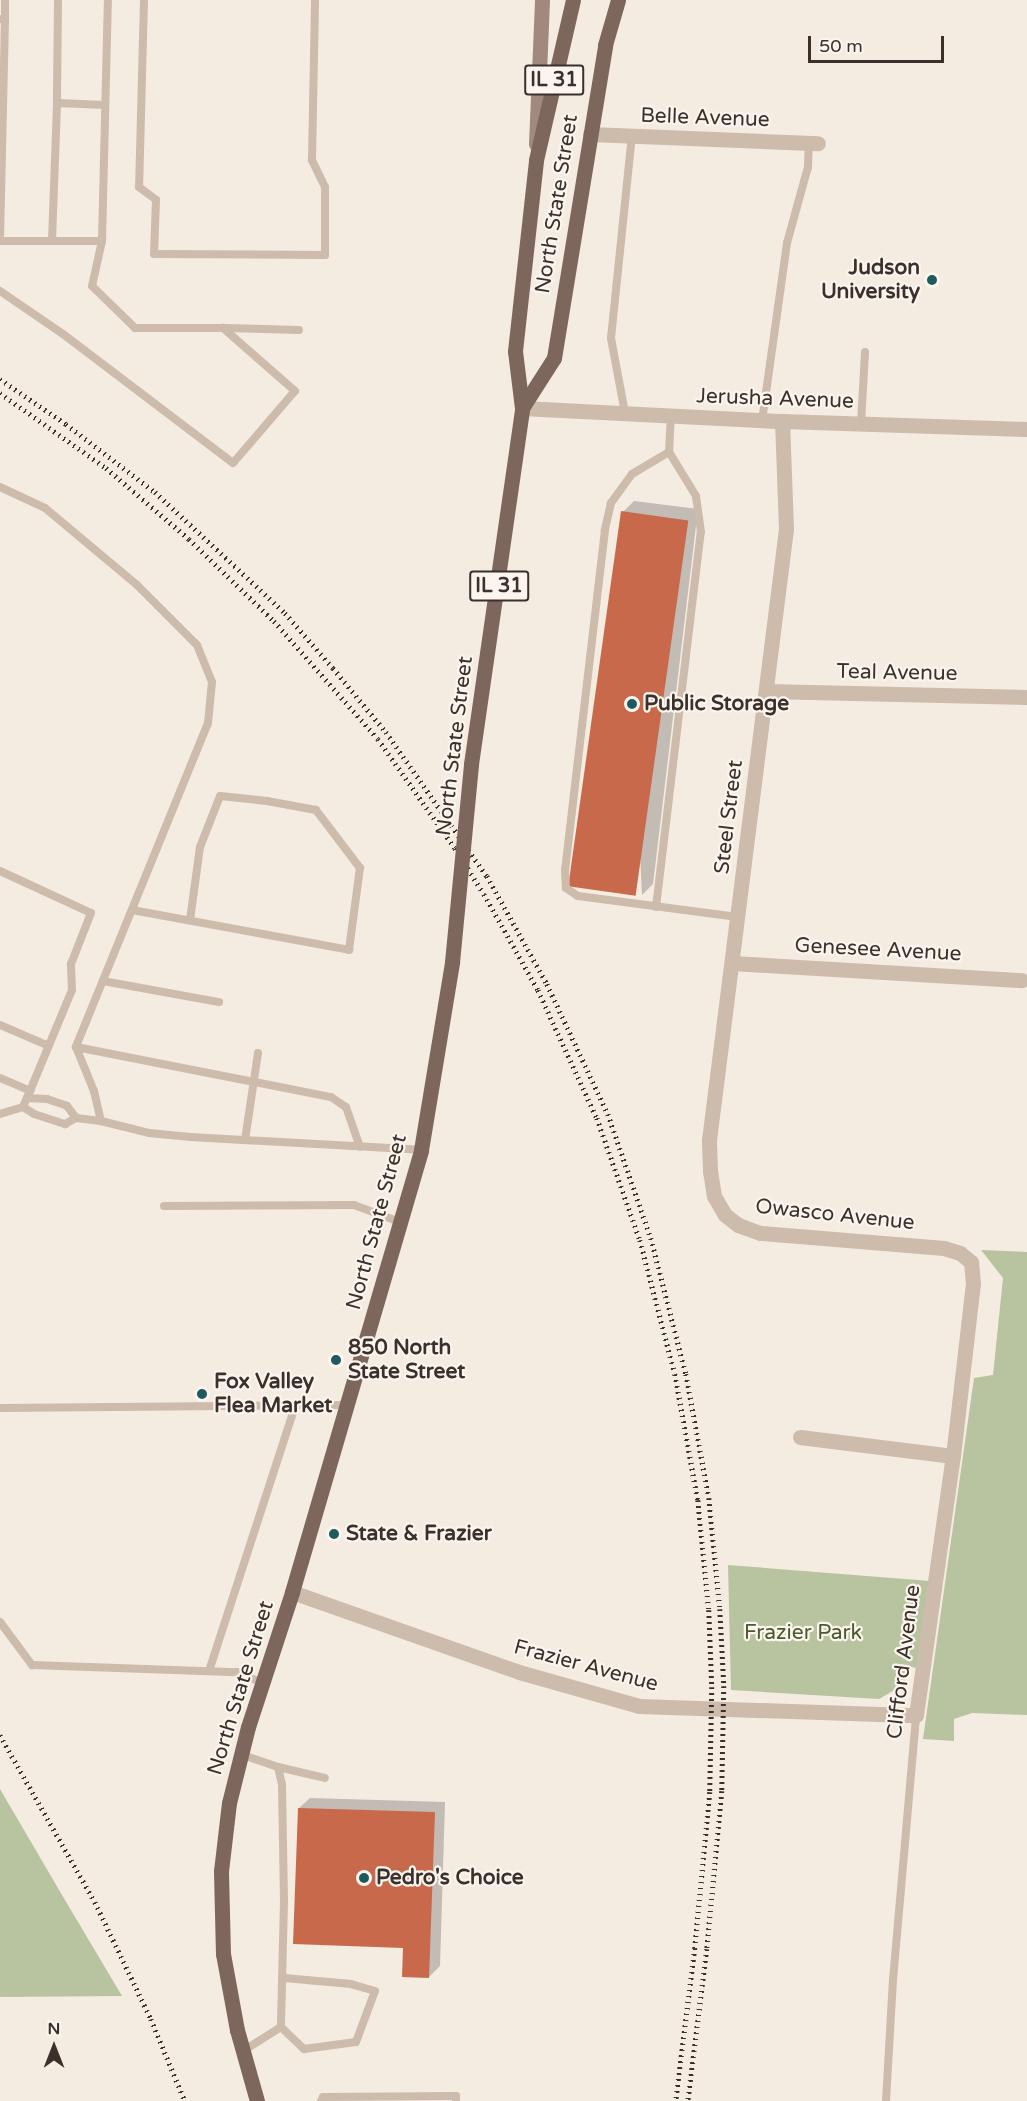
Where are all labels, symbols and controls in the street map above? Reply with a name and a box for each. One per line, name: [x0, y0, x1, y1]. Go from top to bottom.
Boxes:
scale bar: [811, 24, 948, 62]
text: 50 m: [819, 35, 863, 57]
road number: IL 31: [524, 63, 584, 97]
street label: Belle Avenue: [640, 103, 770, 133]
street label: North State Street: [530, 113, 584, 295]
place label: Judson University: [821, 255, 920, 305]
marker: Judson University: [925, 273, 939, 287]
street label: Jerusha Avenue: [696, 384, 854, 414]
road number: IL 31: [469, 569, 529, 603]
street label: North State Street: [431, 655, 479, 837]
street label: Teal Avenue: [836, 659, 958, 687]
place label: Public Storage: [644, 691, 789, 717]
marker: Public Storage: [625, 697, 639, 711]
street label: Steel Street: [709, 758, 749, 876]
street label: Genesee Avenue: [794, 933, 962, 967]
street label: North State Street: [341, 1131, 413, 1313]
street label: Owasco Avenue: [754, 1194, 916, 1236]
place label: 850 North State Street: [348, 1335, 465, 1385]
marker: 850 North State Street: [329, 1353, 343, 1367]
place label: Fox Valley Flea Market: [214, 1369, 332, 1419]
marker: Fox Valley Flea Market: [195, 1387, 209, 1401]
place label: State & Frazier: [346, 1521, 492, 1547]
marker: State & Frazier: [327, 1527, 341, 1541]
street label: Clifford Avenue: [882, 1584, 926, 1740]
street label: North State Street: [203, 1598, 279, 1778]
park label: Frazier Park: [744, 1620, 862, 1646]
street label: Frazier Avenue: [511, 1635, 661, 1697]
place label: Pedro's Choice: [376, 1865, 524, 1891]
marker: Pedro's Choice: [357, 1871, 371, 1885]
north arrow: [24, 2017, 84, 2077]
text: N: [48, 2019, 60, 2039]

